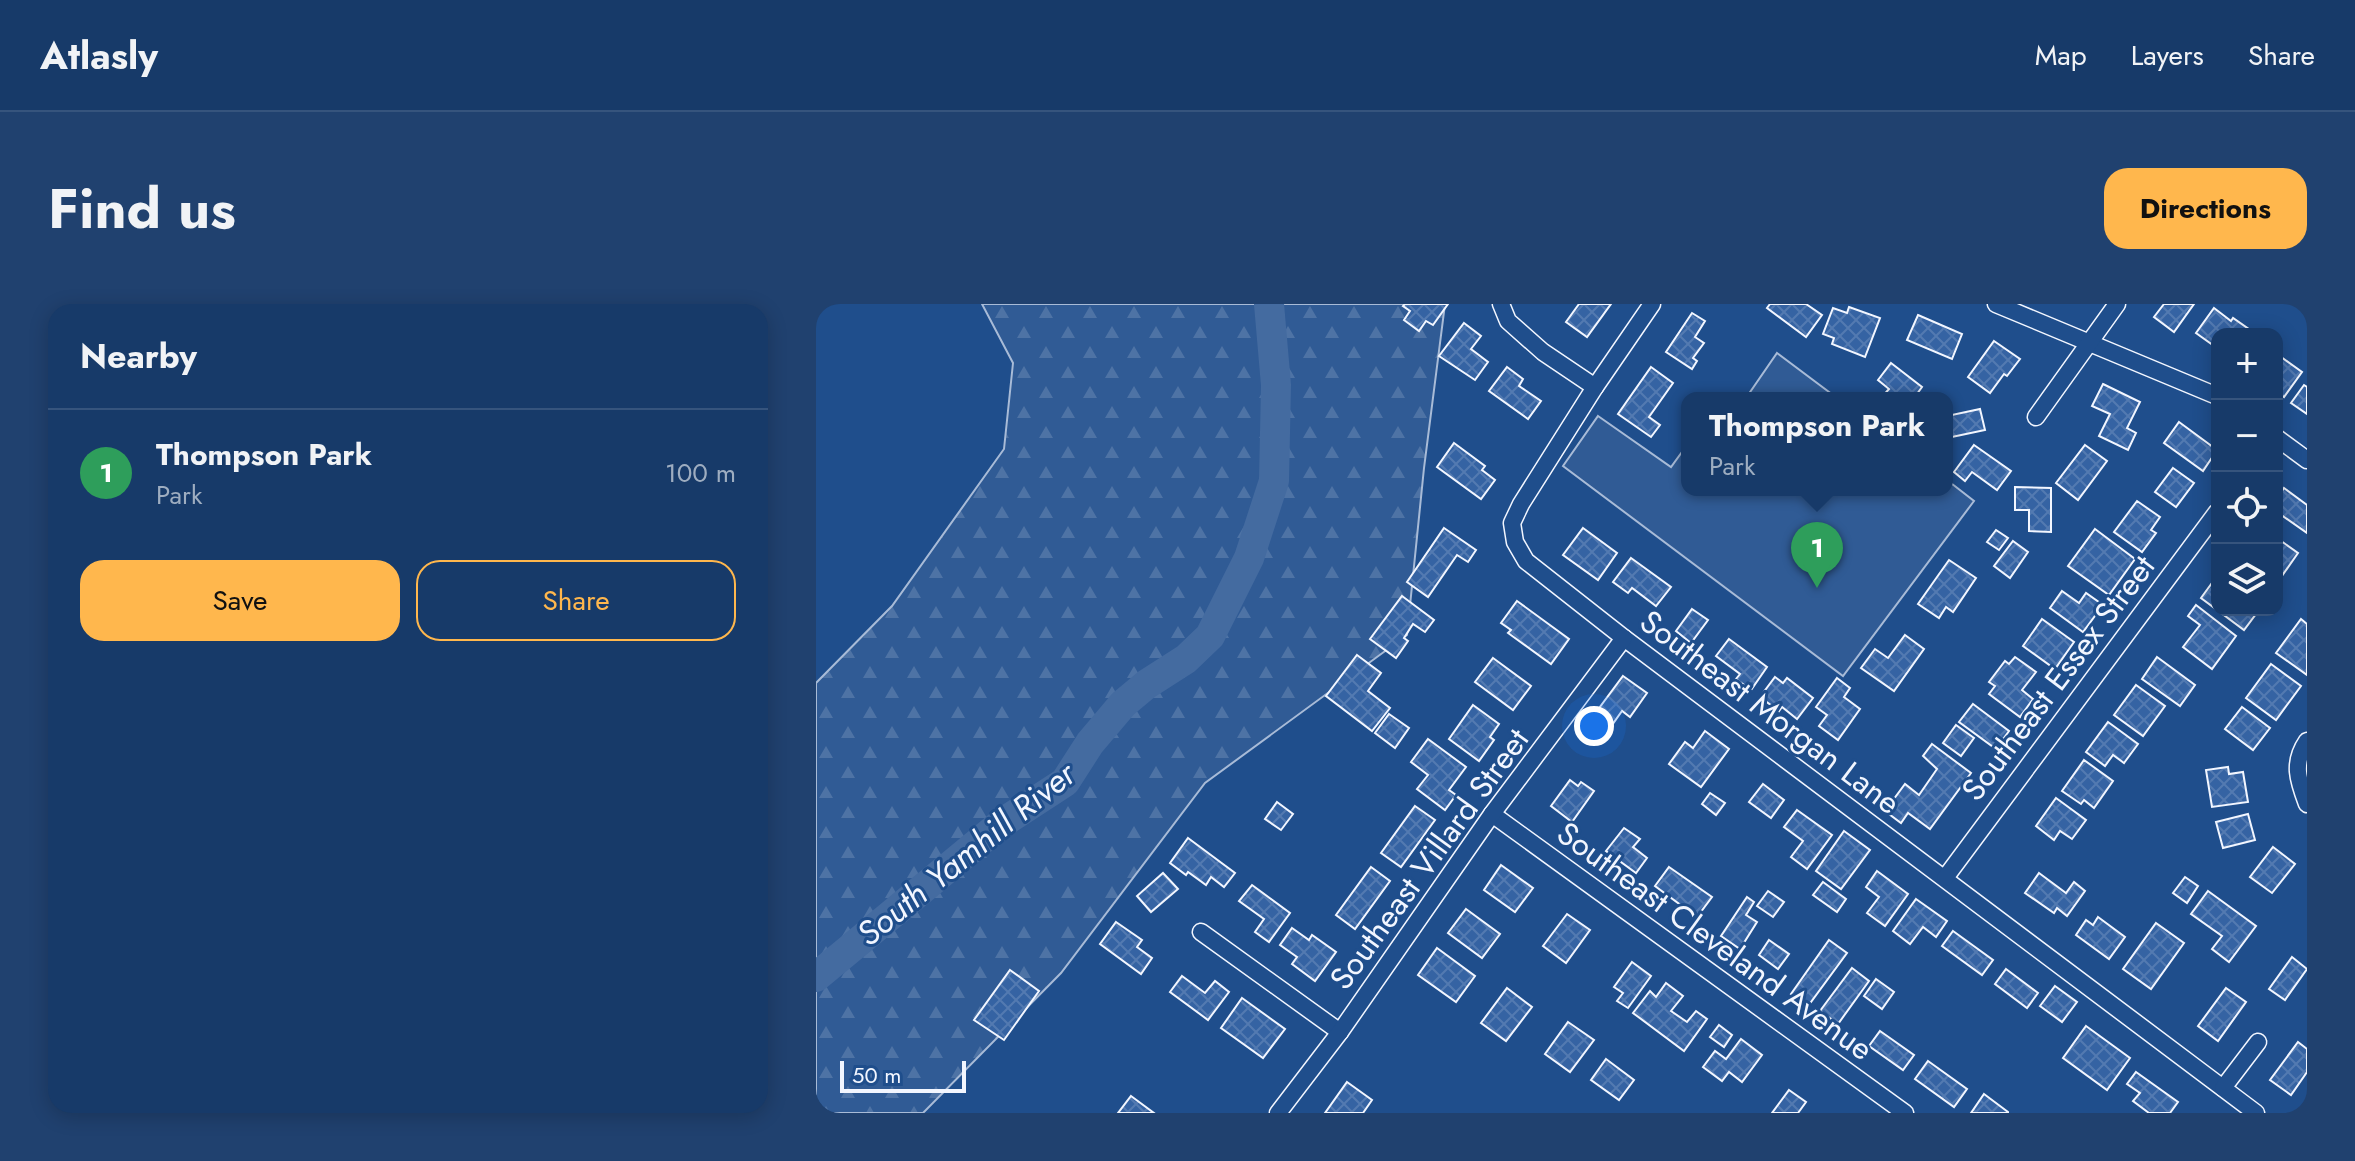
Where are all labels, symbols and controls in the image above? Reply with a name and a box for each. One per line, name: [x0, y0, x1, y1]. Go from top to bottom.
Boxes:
text: Atlasly: [40, 28, 158, 83]
text: Map: [2035, 35, 2087, 76]
text: Layers: [2131, 35, 2204, 76]
text: Share: [2248, 35, 2315, 76]
text: Find us: [48, 168, 236, 249]
button: Directions: [2104, 168, 2307, 249]
map controls: [2211, 328, 2283, 616]
button: +: [2211, 328, 2283, 400]
text: Nearby: [80, 332, 197, 381]
popup: [1681, 392, 1953, 496]
button: −: [2211, 400, 2283, 472]
text: Thompson Park: [1709, 404, 1925, 447]
text: Thompson Park: [156, 433, 372, 476]
text: Park: [1709, 447, 1755, 485]
text: 1: [99, 454, 113, 492]
text: 100 m: [665, 454, 736, 492]
button: locate: [2211, 472, 2283, 544]
text: Park: [156, 476, 202, 514]
pin: 1: [1791, 522, 1843, 588]
button: layers: [2211, 544, 2283, 616]
street label: Southeast Essex Street: [1950, 545, 2166, 810]
button: Save: [80, 560, 400, 641]
button: Share: [416, 560, 736, 641]
street label: Southeast Morgan Lane: [1630, 599, 1910, 825]
your location: [1574, 706, 1614, 746]
street label: Southeast Villard Street: [1318, 719, 1540, 999]
water label: South Yamhill River: [846, 749, 1087, 958]
street label: Southeast Cleveland Avenue: [1547, 810, 1883, 1072]
scale bar: [840, 1057, 966, 1093]
text: 50 m: [852, 1059, 901, 1091]

